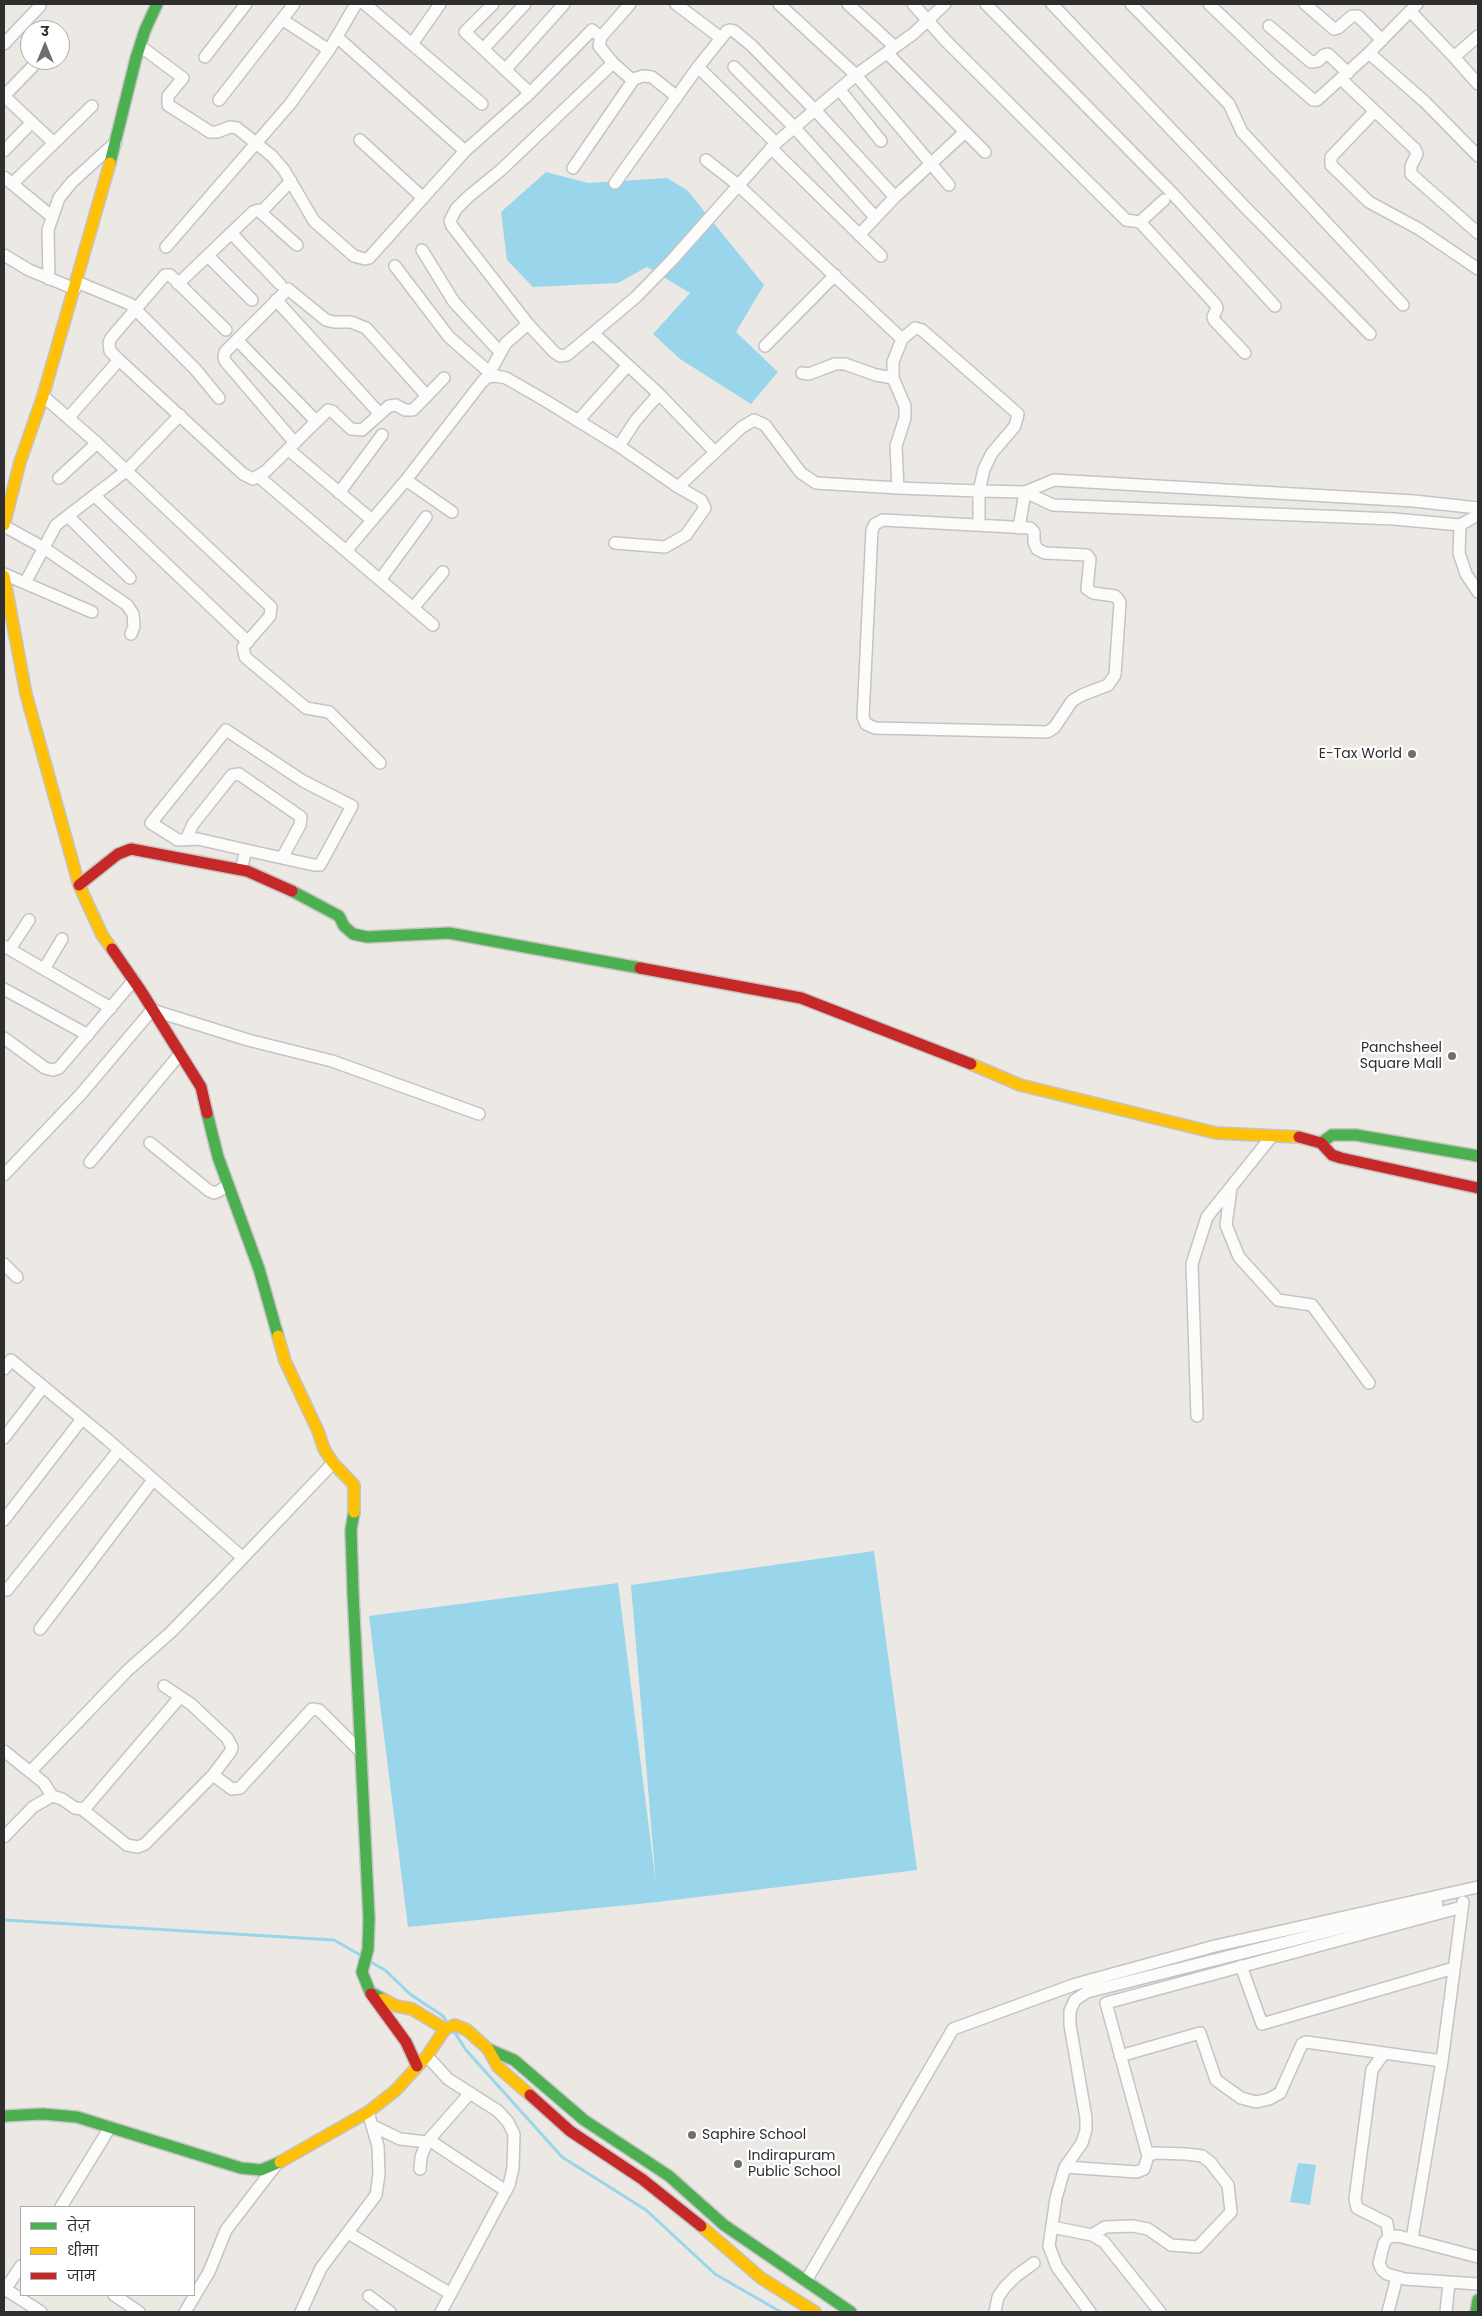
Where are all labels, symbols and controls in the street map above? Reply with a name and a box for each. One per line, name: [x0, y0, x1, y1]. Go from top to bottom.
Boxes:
north arrow: [20, 20, 70, 70]
text: उ: [41, 21, 49, 41]
place label: E-Tax World: [1319, 746, 1402, 762]
marker: E-Tax World: [1406, 748, 1418, 760]
place label: Panchsheel Square Mall: [1360, 1040, 1442, 1072]
marker: Panchsheel Square Mall: [1446, 1050, 1458, 1062]
place label: Saphire School: [702, 2127, 806, 2143]
marker: Saphire School: [686, 2129, 698, 2141]
place label: Indirapuram Public School: [748, 2148, 841, 2180]
marker: Indirapuram Public School: [732, 2158, 744, 2170]
legend: [20, 2206, 195, 2296]
text: तेज़: [67, 2215, 90, 2236]
text: धीमा: [67, 2240, 98, 2261]
text: जाम: [67, 2265, 96, 2286]

